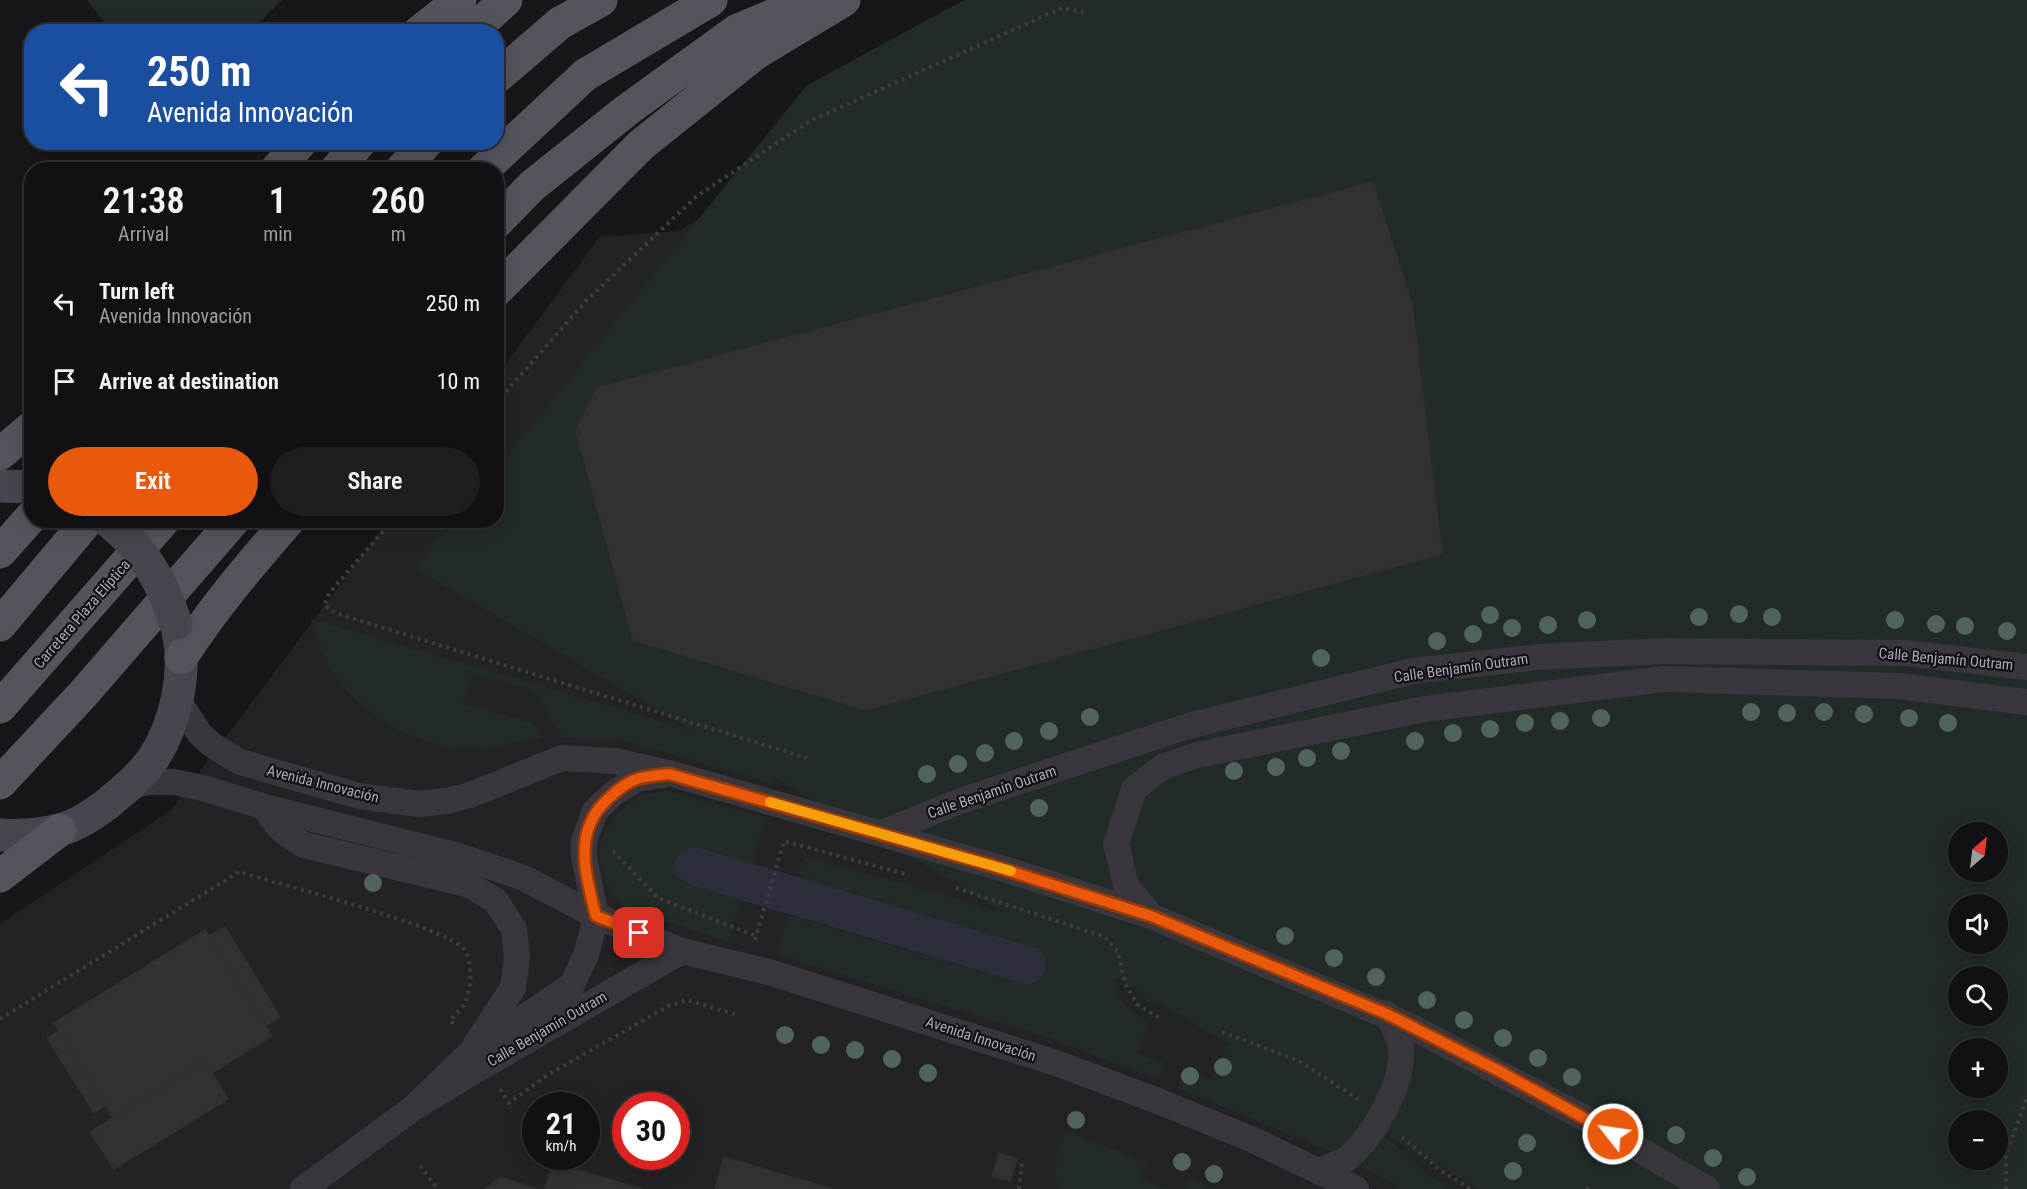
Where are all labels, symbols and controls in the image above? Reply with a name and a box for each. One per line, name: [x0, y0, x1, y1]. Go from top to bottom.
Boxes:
text: 250 m: [147, 47, 252, 96]
icon: left: [48, 48, 126, 126]
text: Avenida Innovación: [147, 97, 354, 129]
text: 21:38: [103, 180, 185, 222]
text: 1: [269, 180, 287, 222]
text: 260: [371, 180, 425, 222]
text: Arrival: [118, 222, 169, 246]
text: min: [263, 222, 292, 246]
text: m: [391, 222, 406, 246]
text: Turn left: [99, 279, 174, 304]
icon: left: [48, 287, 81, 320]
text: 250 m: [426, 291, 480, 316]
text: Avenida Innovación: [99, 304, 252, 328]
icon: arrive: [48, 365, 81, 398]
text: Arrive at destination: [99, 369, 279, 394]
text: 10 m: [437, 369, 480, 394]
button: Exit: [48, 447, 258, 516]
button: Share: [270, 447, 480, 516]
street label: Carretera Plaza Elíptica: [30, 556, 134, 672]
street label: Calle Benjamín Outram: [1878, 644, 2014, 674]
street label: Calle Benjamín Outram: [1393, 650, 1529, 686]
street label: Avenida Innovación: [265, 761, 381, 807]
street label: Calle Benjamín Outram: [925, 762, 1059, 822]
north arrow: [1948, 822, 2008, 882]
map controls: [1948, 822, 2008, 1170]
button: sound: [1948, 894, 2008, 954]
pin: [613, 907, 664, 958]
icon: arrive: [622, 916, 655, 949]
button: search: [1948, 966, 2008, 1026]
street label: Calle Benjamín Outram: [484, 987, 610, 1071]
street label: Avenida Innovación: [924, 1013, 1038, 1065]
button: +: [1948, 1038, 2008, 1098]
speed limit sign: 30: [612, 1092, 690, 1170]
position arrow: [1581, 1102, 1645, 1166]
text: 21: [546, 1106, 576, 1141]
button: −: [1948, 1110, 2008, 1170]
text: km/h: [546, 1137, 576, 1155]

